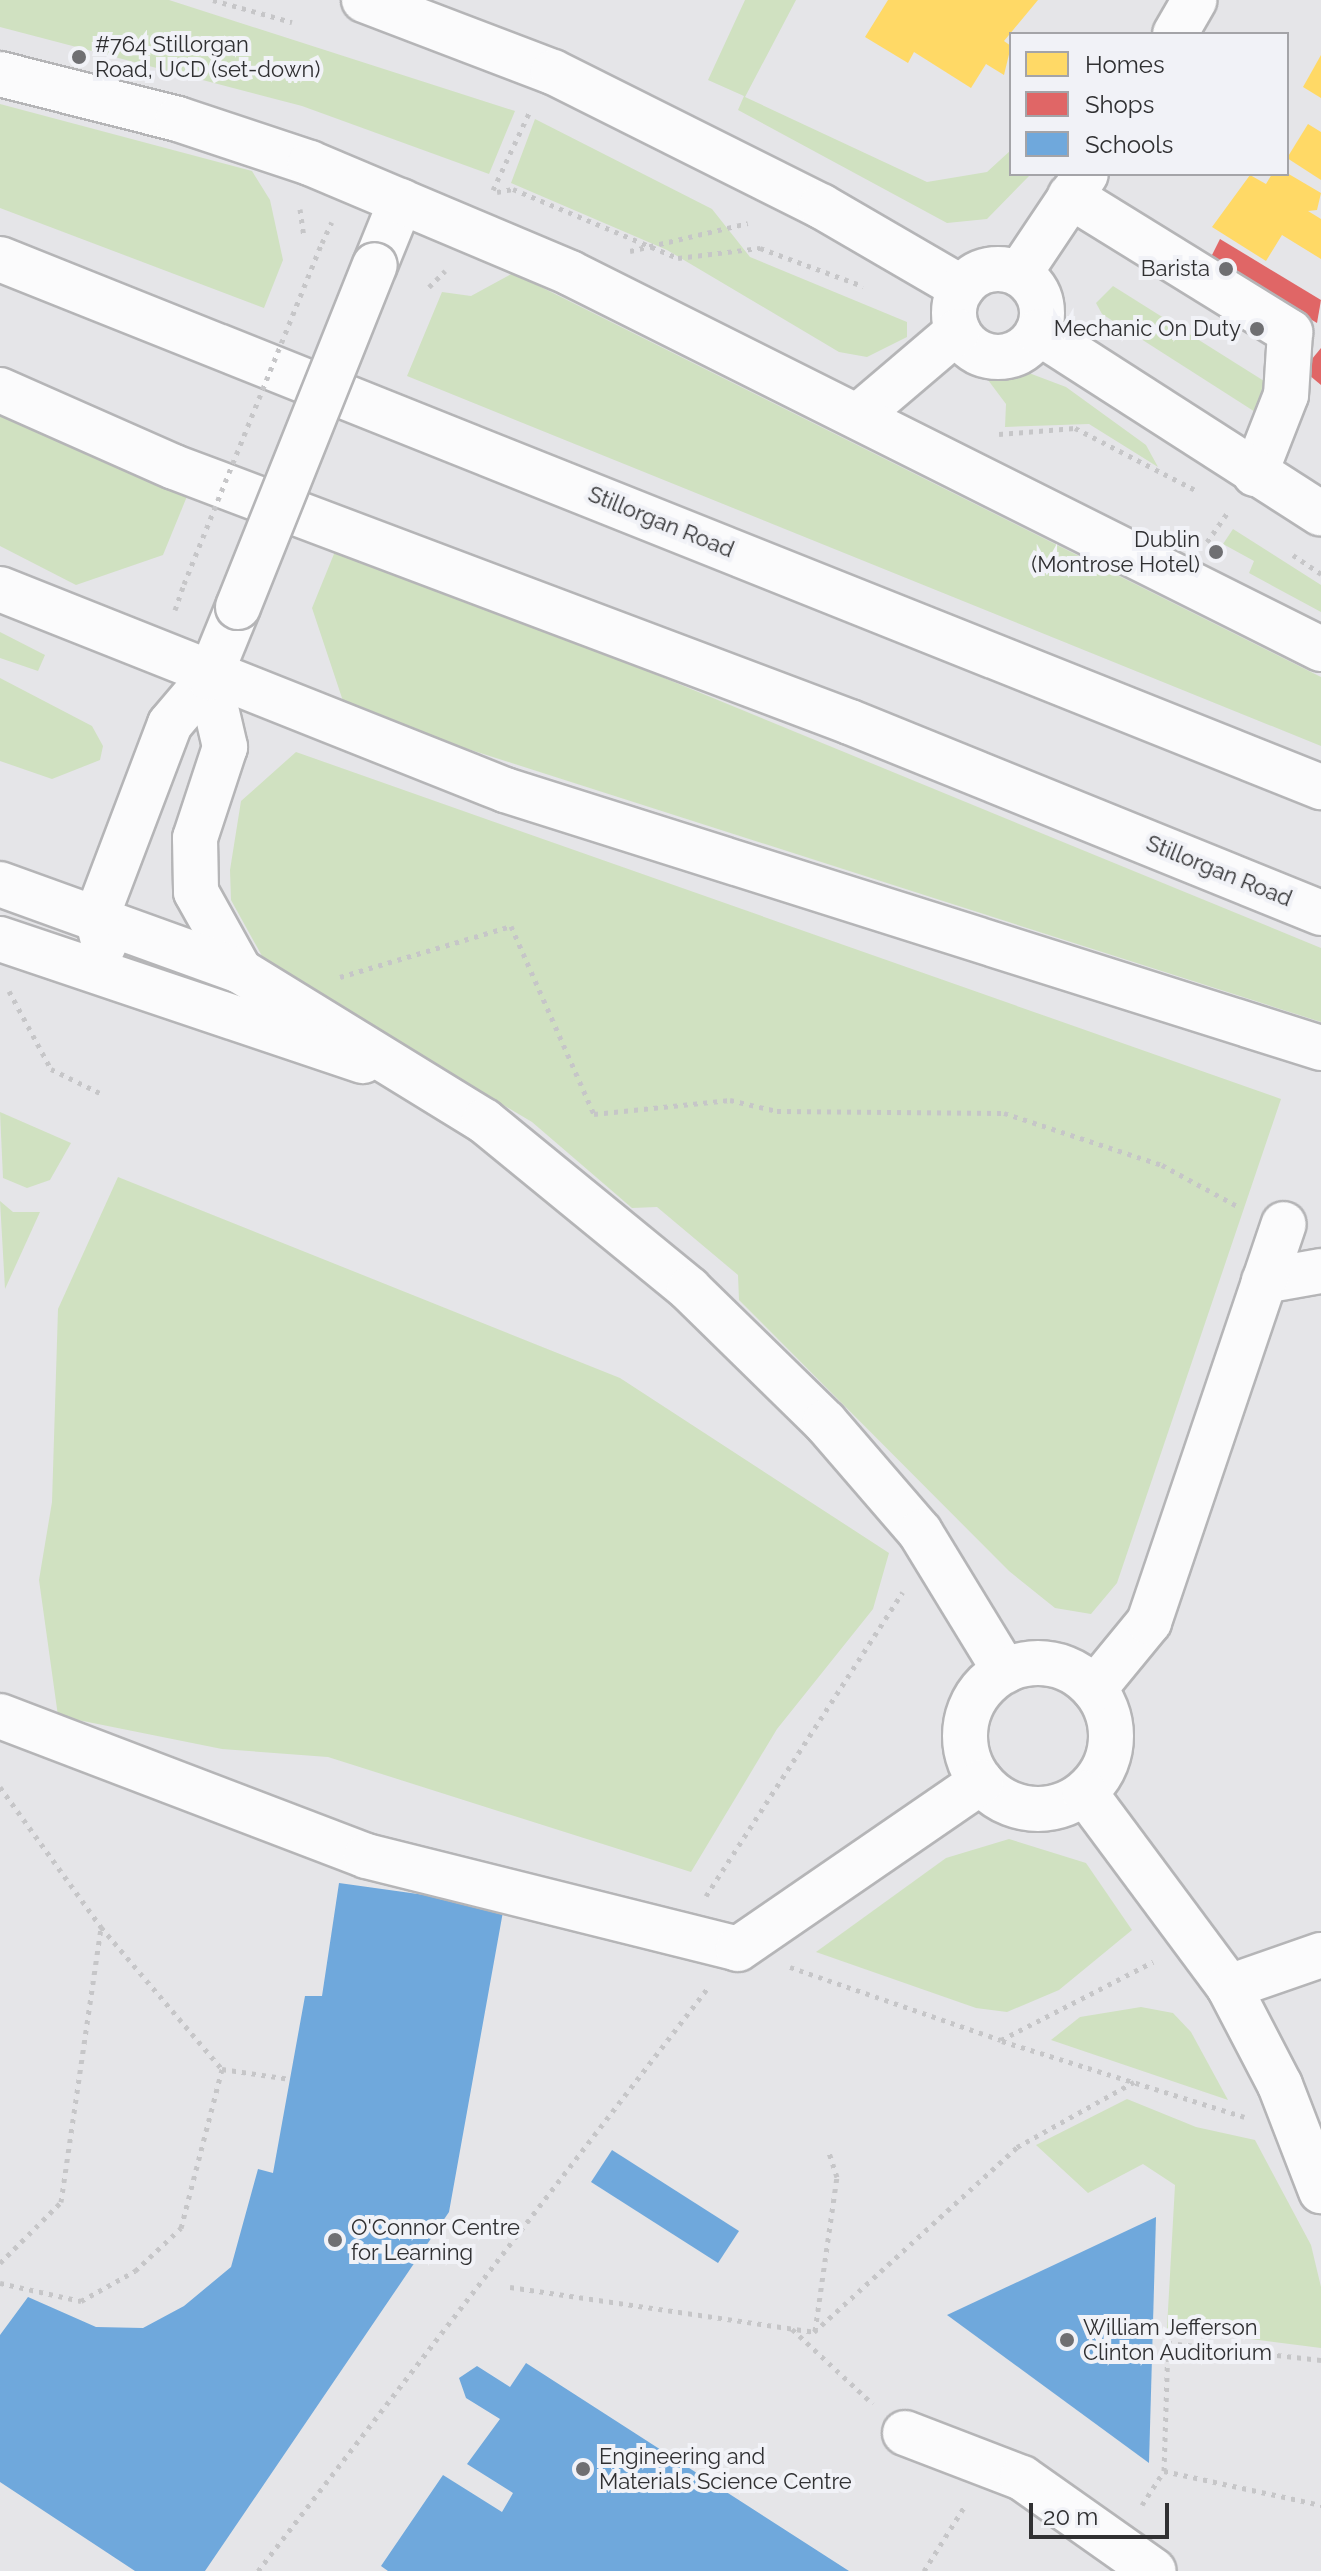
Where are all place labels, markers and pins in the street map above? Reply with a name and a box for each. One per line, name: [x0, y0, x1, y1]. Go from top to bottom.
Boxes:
place label: #764 Stillorgan Road, UCD (set-down): [95, 31, 320, 82]
marker: #764 Stillorgan Road, UCD (set-down): [70, 48, 88, 66]
place label: Barista: [1141, 256, 1210, 282]
marker: Barista: [1217, 260, 1235, 278]
place label: Mechanic On Duty: [1054, 316, 1241, 342]
marker: Mechanic On Duty: [1248, 320, 1266, 338]
place label: Dublin (Montrose Hotel): [1031, 526, 1200, 578]
marker: Dublin (Montrose Hotel): [1207, 543, 1225, 561]
place label: O'Connor Centre for Learning: [351, 2214, 520, 2266]
marker: O'Connor Centre for Learning: [326, 2231, 344, 2249]
place label: William Jefferson Clinton Auditorium: [1083, 2314, 1273, 2366]
marker: William Jefferson Clinton Auditorium: [1058, 2331, 1076, 2349]
place label: Engineering and Materials Science Centre: [599, 2443, 852, 2494]
marker: Engineering and Materials Science Centre: [574, 2460, 592, 2478]

